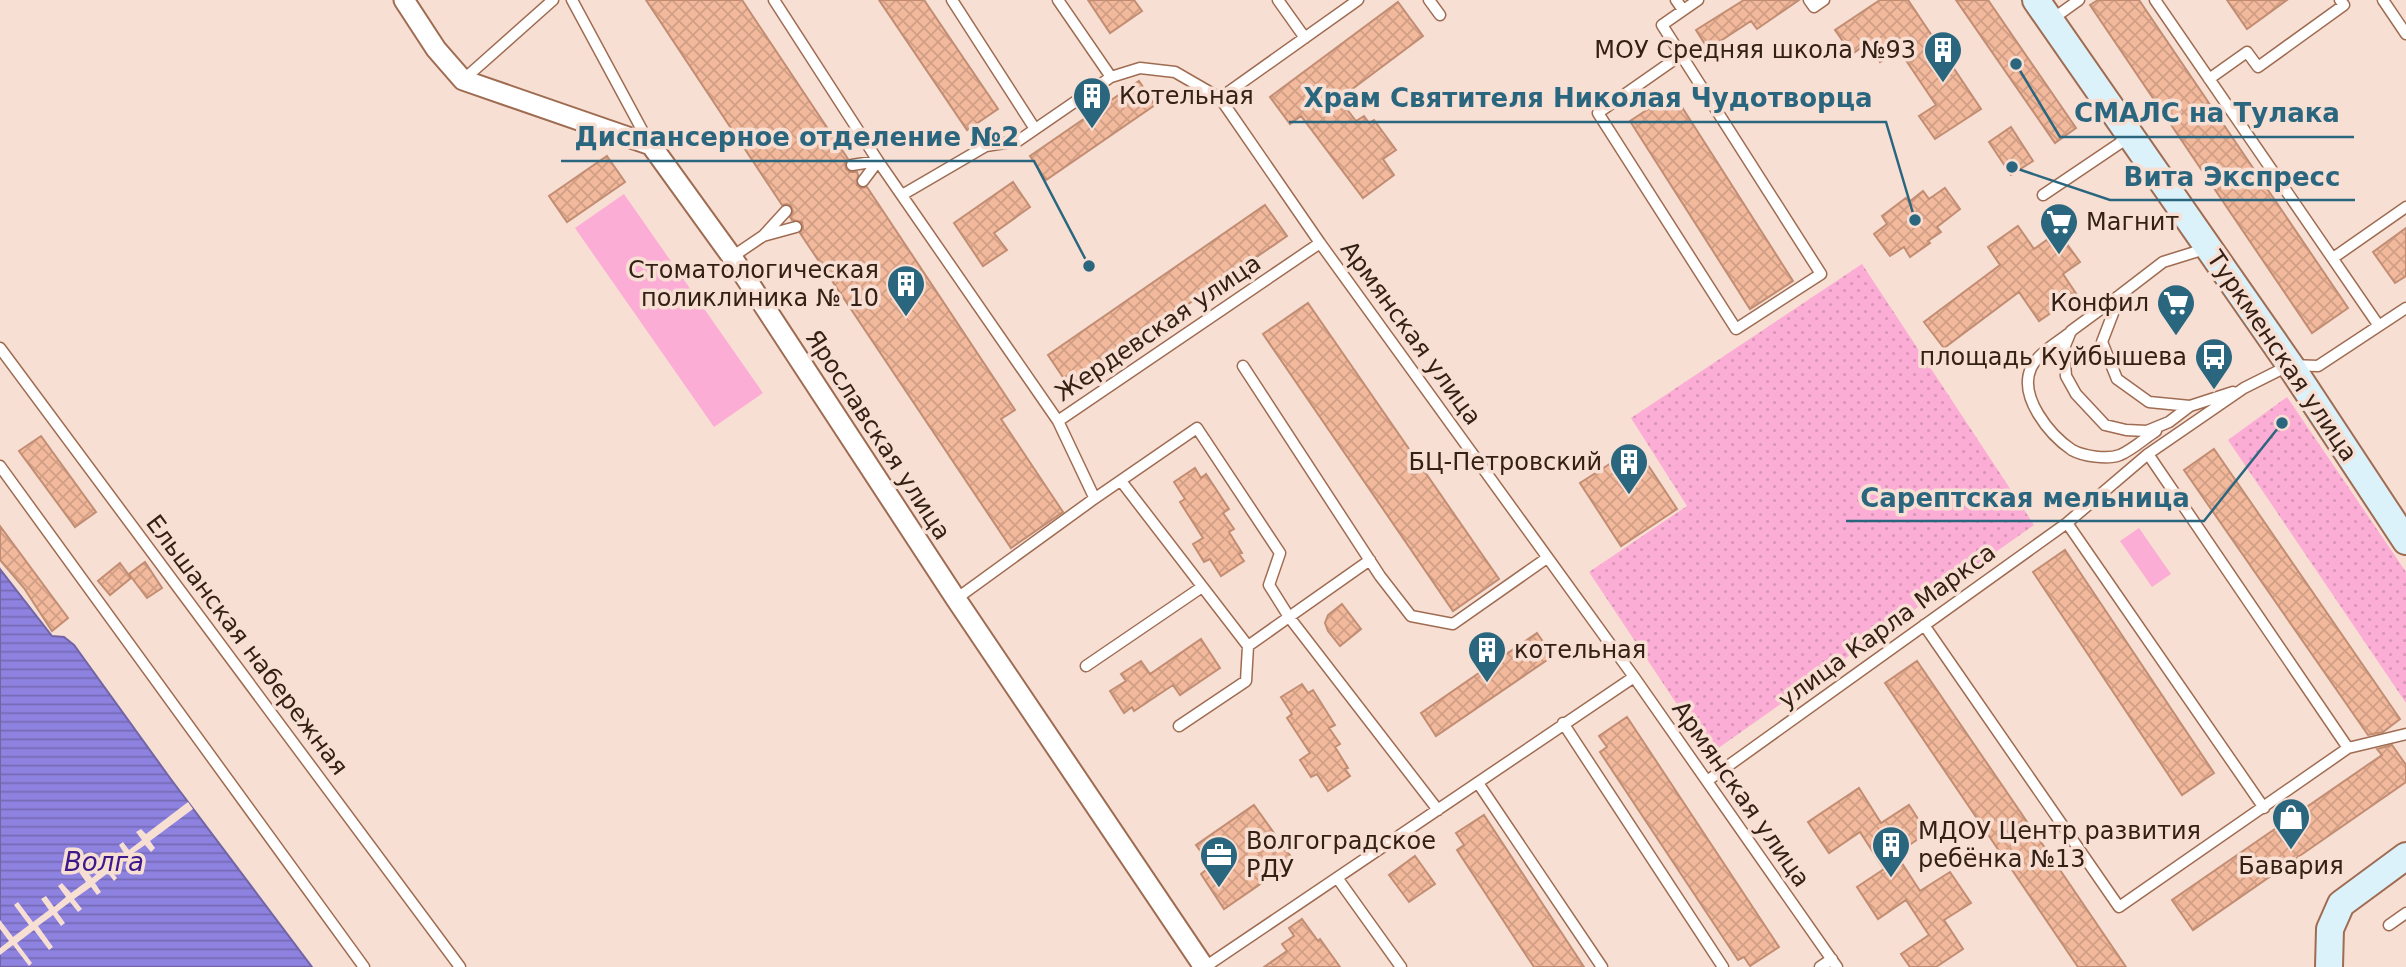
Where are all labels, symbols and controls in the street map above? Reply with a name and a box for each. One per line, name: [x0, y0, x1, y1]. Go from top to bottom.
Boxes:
building icon: МОУ Средняя школа №93: [1922, 29, 1964, 84]
place label: МОУ Средняя школа №93: [1594, 36, 1916, 64]
building icon: Котельная: [1071, 75, 1113, 130]
callout: Храм Святителя Николая Чудотворца: [1289, 75, 1886, 122]
place label: Котельная: [1119, 82, 1254, 110]
text: Храм Святителя Николая Чудотворца: [1304, 83, 1872, 113]
callout: СМАЛС на Тулака: [2060, 90, 2354, 137]
text: СМАЛС на Тулака: [2074, 98, 2340, 128]
callout: Диспансерное отделение №2: [561, 114, 1034, 161]
text: Диспансерное отделение №2: [575, 122, 1019, 152]
callout: Вита Экспресс: [2110, 153, 2355, 200]
text: Вита Экспресс: [2124, 162, 2340, 192]
supermarket icon: Магнит: [2038, 201, 2080, 256]
place label: Магнит: [2086, 208, 2179, 236]
street label: Армянская улица: [1335, 236, 1487, 430]
street label: Туркменская улица: [2201, 245, 2363, 467]
street label: Жердевская улица: [1050, 249, 1266, 407]
place label: Стоматологическая поликлиника № 10: [628, 256, 879, 312]
building icon: Стоматологическая поликлиника № 10: [885, 263, 927, 318]
supermarket icon: Конфил: [2155, 282, 2197, 337]
place label: Конфил: [2050, 289, 2149, 317]
street label: Ярославская улица: [800, 325, 956, 545]
bus stop icon: площадь Куйбышева: [2193, 336, 2235, 391]
place label: площадь Куйбышева: [1919, 343, 2187, 371]
building icon: БЦ-Петровский: [1608, 441, 1650, 496]
place label: БЦ-Петровский: [1409, 448, 1602, 476]
callout: Сарептская мельница: [1846, 474, 2204, 521]
text: Сарептская мельница: [1860, 483, 2190, 513]
street label: Ельшанская набережная: [140, 510, 354, 780]
street label: улица Карла Маркса: [1773, 538, 2001, 714]
building icon: котельная: [1466, 629, 1508, 684]
place label: котельная: [1514, 636, 1646, 664]
street label: Армянская улица: [1666, 696, 1816, 892]
shop icon: Бавария: [2270, 796, 2312, 851]
place label: МДОУ Центр развития ребёнка №13: [1918, 817, 2201, 873]
building icon: МДОУ Центр развития ребёнка №13: [1870, 824, 1912, 879]
place label: Волгоградское РДУ: [1246, 827, 1436, 883]
office icon: Волгоградское РДУ: [1198, 834, 1240, 889]
water label: Волга: [64, 847, 144, 877]
place label: Бавария: [2238, 852, 2344, 880]

